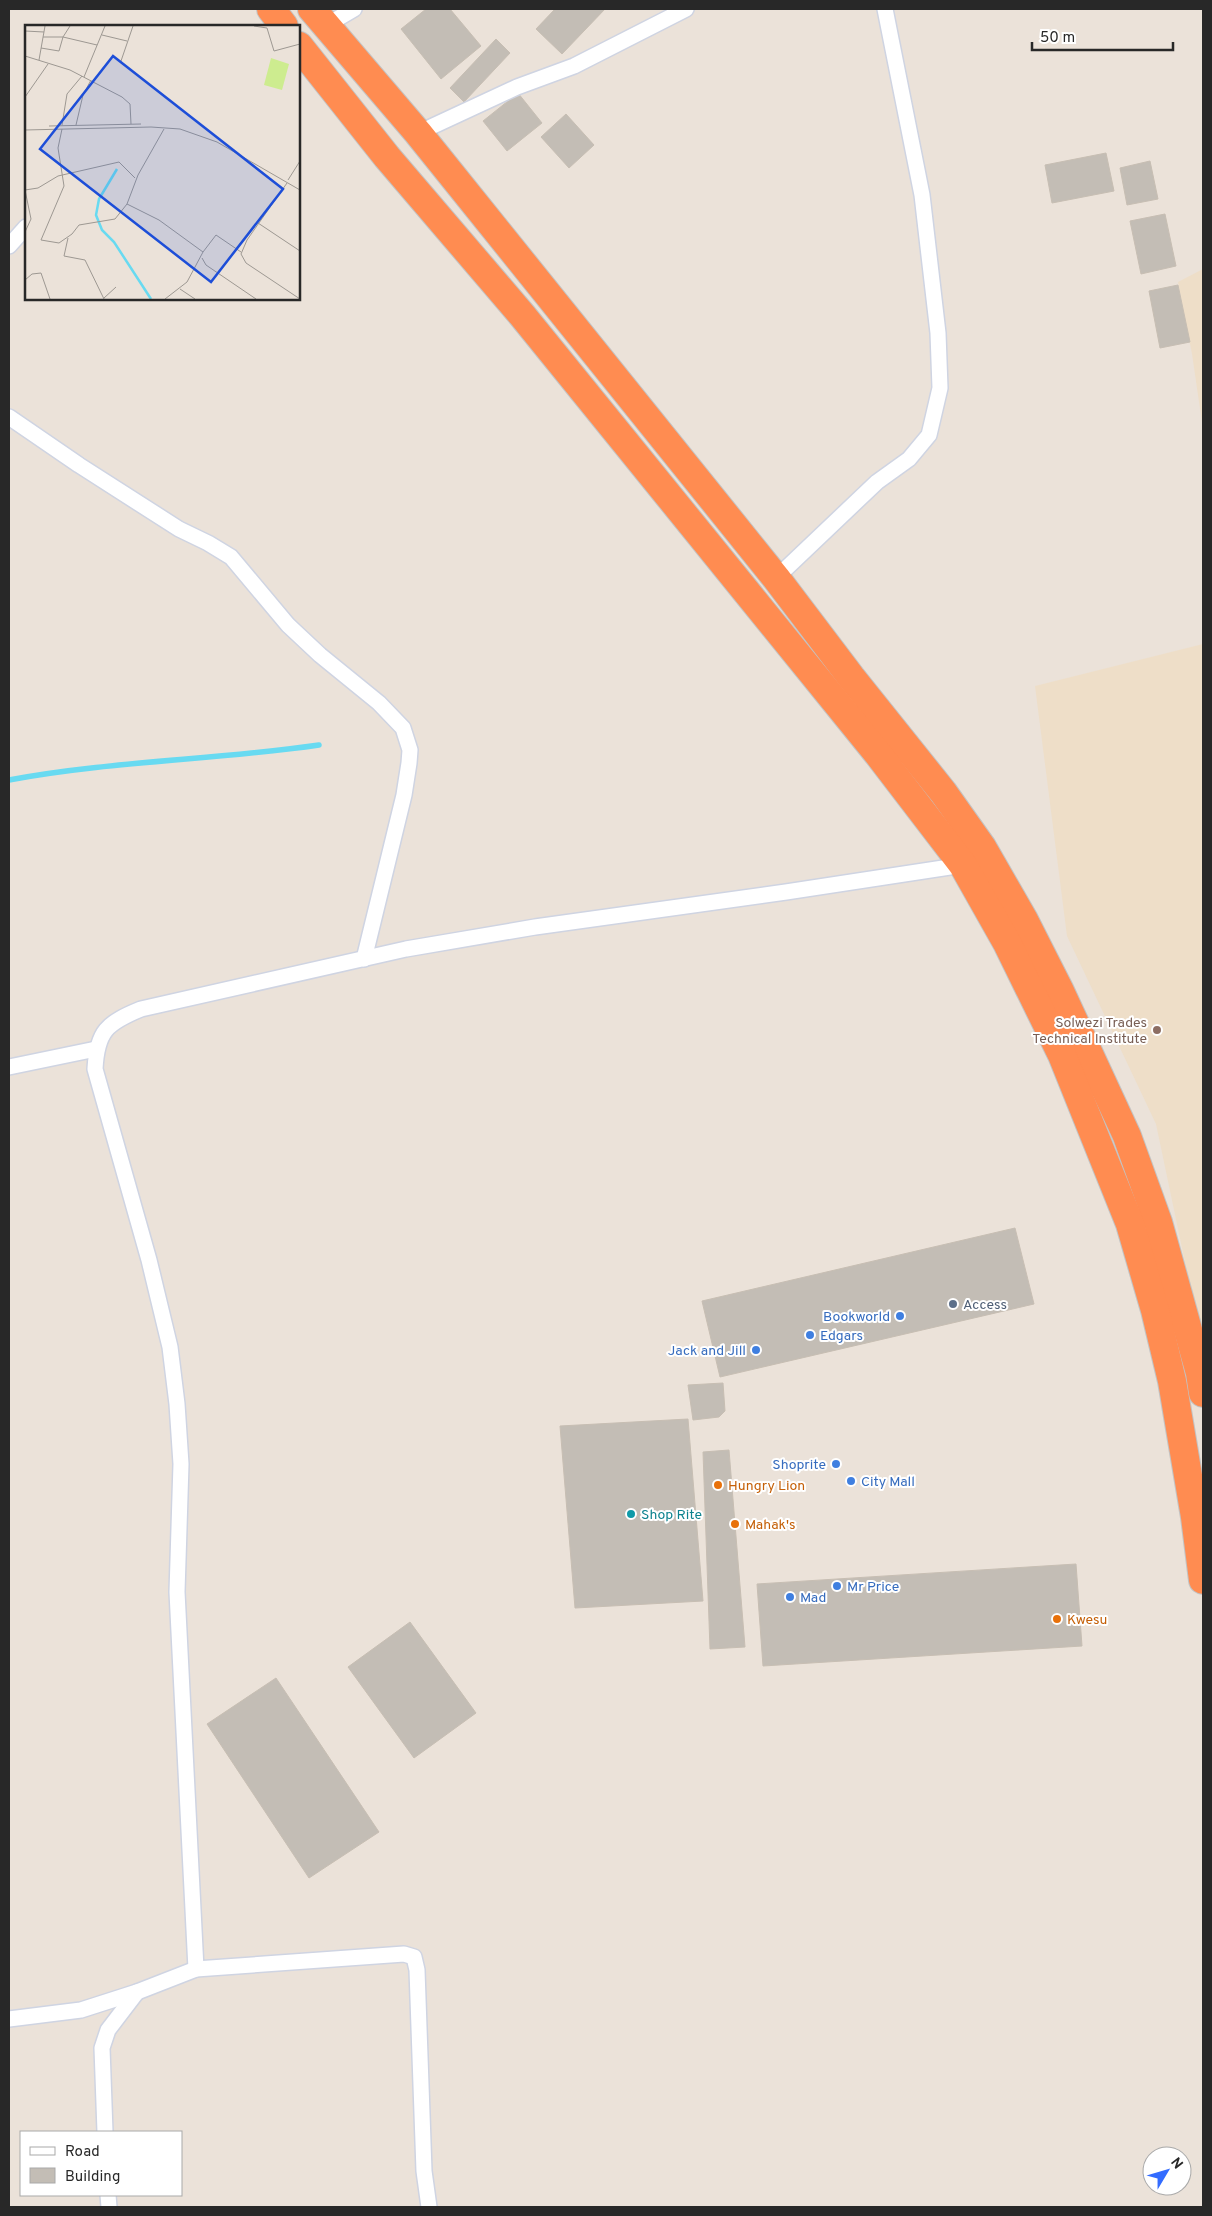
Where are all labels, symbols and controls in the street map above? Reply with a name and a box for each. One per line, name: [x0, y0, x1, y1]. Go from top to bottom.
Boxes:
scale bar: [1032, 20, 1173, 52]
inset map: [25, 25, 300, 300]
text: 50 m: [1040, 29, 1075, 48]
place label: Solwezi Trades Technical Institute: [1032, 1015, 1147, 1048]
marker: Solwezi Trades Technical Institute: [1151, 1024, 1163, 1036]
place label: Access: [963, 1297, 1007, 1314]
marker: Access: [947, 1298, 959, 1310]
place label: Bookworld: [823, 1309, 890, 1326]
marker: Bookworld: [894, 1310, 906, 1322]
place label: Edgars: [820, 1328, 863, 1345]
marker: Edgars: [804, 1329, 816, 1341]
place label: Jack and Jill: [668, 1343, 746, 1360]
marker: Jack and Jill: [750, 1344, 762, 1356]
place label: Shoprite: [772, 1457, 826, 1474]
marker: Shoprite: [830, 1458, 842, 1470]
place label: City Mall: [861, 1474, 915, 1491]
marker: City Mall: [845, 1475, 857, 1487]
place label: Hungry Lion: [728, 1478, 805, 1495]
marker: Hungry Lion: [712, 1479, 724, 1491]
place label: Shop Rite: [641, 1507, 702, 1524]
marker: Shop Rite: [625, 1508, 637, 1520]
place label: Mahak's: [745, 1517, 796, 1534]
marker: Mahak's: [729, 1518, 741, 1530]
place label: Mr Price: [847, 1579, 899, 1596]
marker: Mr Price: [831, 1580, 843, 1592]
place label: Mad: [800, 1590, 826, 1607]
marker: Mad: [784, 1591, 796, 1603]
place label: Kwesu: [1067, 1612, 1107, 1629]
marker: Kwesu: [1051, 1613, 1063, 1625]
legend: [20, 2131, 182, 2196]
text: Road: [65, 2143, 100, 2162]
north arrow: [1142, 2146, 1192, 2196]
text: N: [1166, 2155, 1186, 2173]
text: Building: [65, 2168, 120, 2187]

